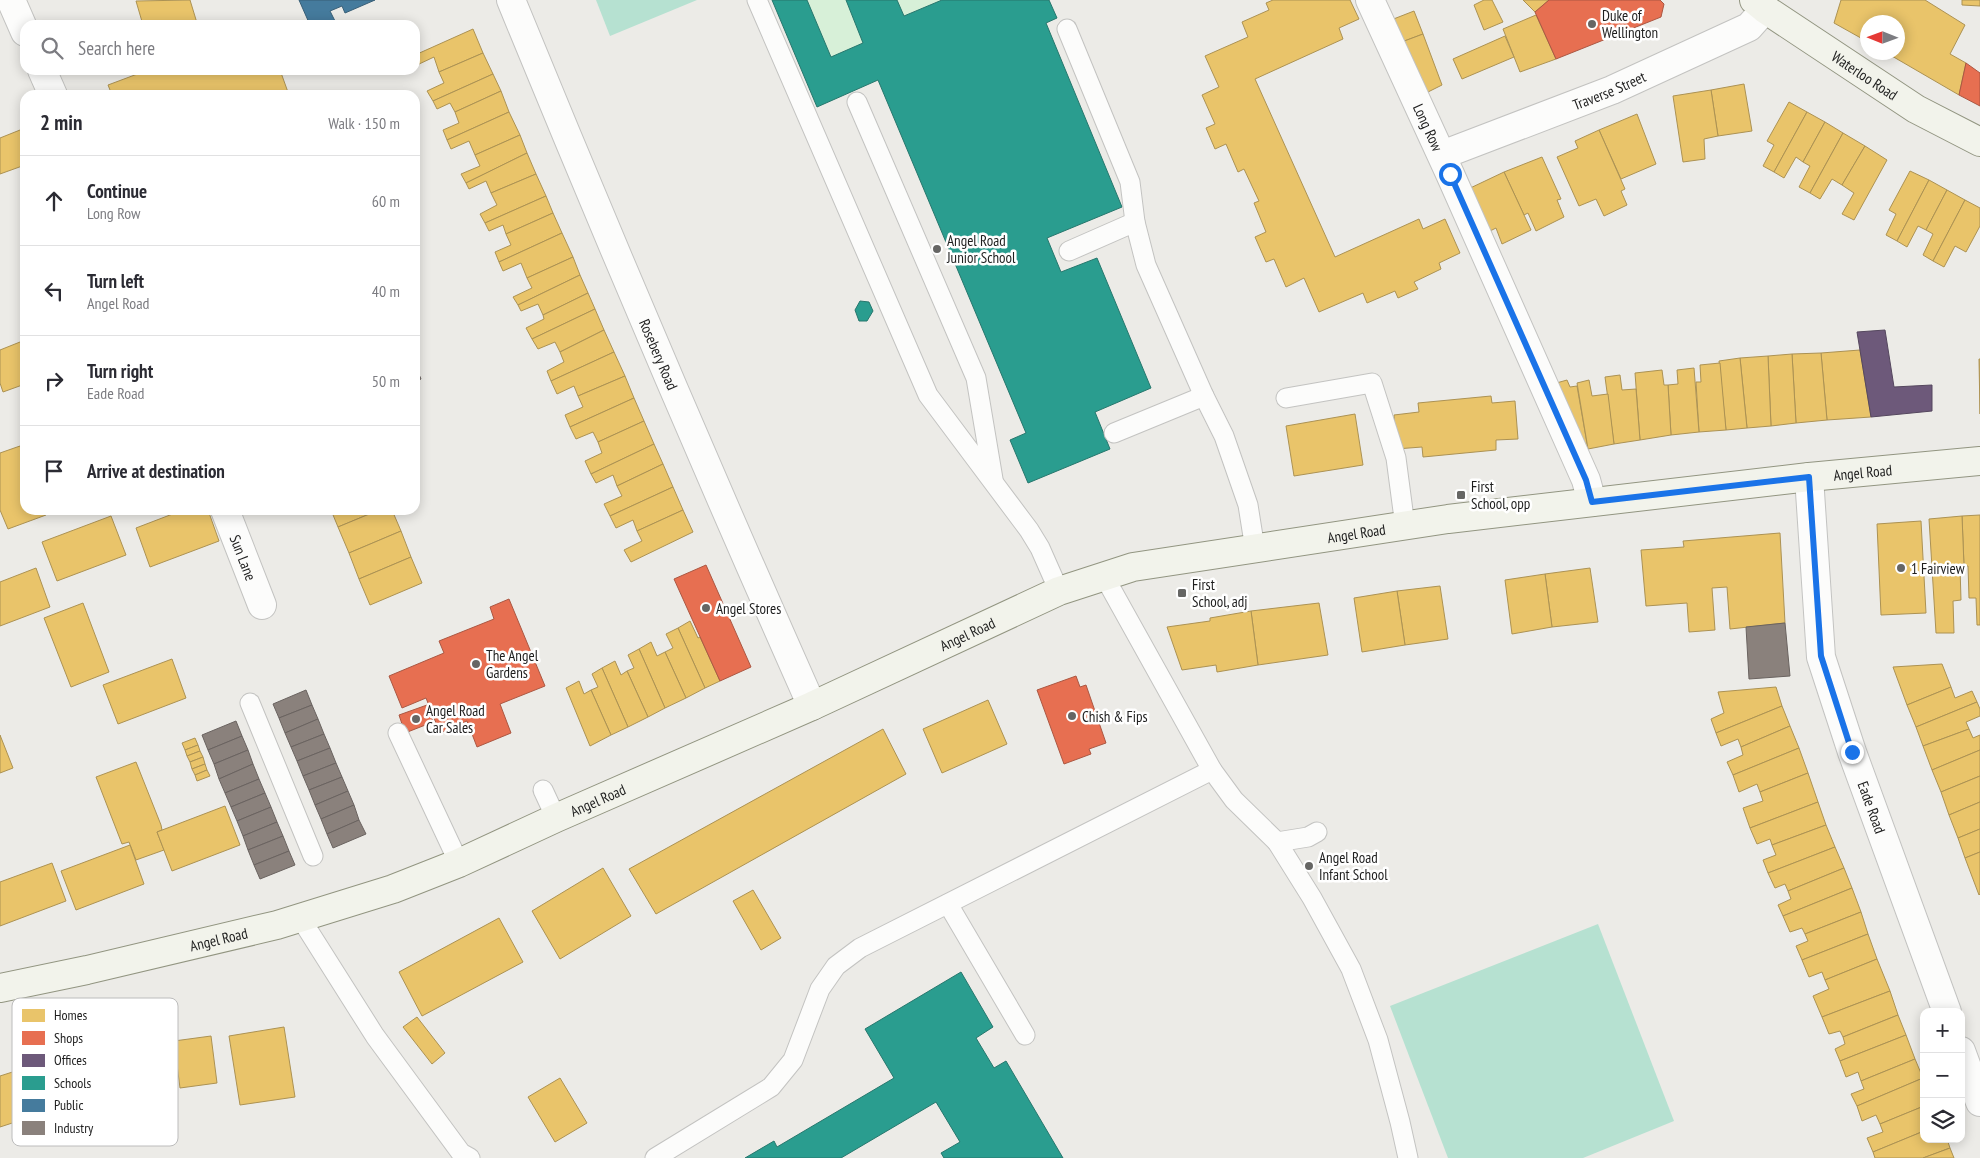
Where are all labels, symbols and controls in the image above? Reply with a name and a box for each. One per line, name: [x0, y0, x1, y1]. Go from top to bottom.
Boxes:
place label: Duke of Wellington: [1602, 6, 1658, 42]
north arrow: [1860, 15, 1905, 60]
marker: Duke of Wellington: [1586, 18, 1598, 30]
search box: [20, 20, 420, 75]
icon: search: [38, 34, 66, 62]
text: Search here: [78, 36, 155, 60]
street label: Waterloo Road: [1828, 46, 1901, 104]
street label: Traverse Street: [1570, 66, 1648, 114]
street label: Long Row: [1409, 100, 1448, 154]
text: 2 min: [40, 109, 82, 136]
text: Walk · 150 m: [328, 113, 400, 133]
route start: [1439, 163, 1462, 186]
text: Continue: [87, 179, 147, 203]
icon: ahead: [40, 187, 68, 215]
text: 60 m: [372, 191, 400, 211]
text: Long Row: [87, 203, 140, 223]
place label: Angel Road Junior School: [946, 231, 1016, 267]
marker: Angel Road Junior School: [931, 243, 943, 255]
text: Turn left: [87, 269, 144, 293]
icon: left: [40, 277, 68, 305]
text: 40 m: [372, 281, 400, 301]
text: Angel Road: [87, 293, 150, 313]
street label: Rosebery Road: [635, 316, 682, 393]
text: Turn right: [87, 359, 153, 383]
icon: right: [40, 367, 68, 395]
text: 50 m: [372, 371, 400, 391]
text: Eade Road: [87, 383, 145, 403]
icon: arrive: [40, 457, 68, 485]
text: Arrive at destination: [87, 459, 225, 483]
street label: Angel Road: [1832, 460, 1893, 484]
place label: First School, opp: [1471, 477, 1530, 513]
marker: First School, opp: [1455, 489, 1467, 501]
street label: Angel Road: [1326, 519, 1387, 547]
street label: Sun Lane: [226, 532, 261, 583]
place label: 1 Fairview: [1911, 559, 1965, 578]
marker: 1 Fairview: [1895, 562, 1907, 574]
place label: First School, adj: [1192, 575, 1248, 611]
marker: First School, adj: [1176, 587, 1188, 599]
place label: Angel Stores: [716, 599, 781, 618]
marker: Angel Stores: [700, 602, 712, 614]
street label: Angel Road: [937, 613, 998, 655]
place label: The Angel Gardens: [486, 646, 539, 682]
marker: The Angel Gardens: [470, 658, 482, 670]
place label: Angel Road Car Sales: [426, 701, 485, 737]
place label: Chish & Fips: [1082, 707, 1148, 726]
marker: Chish & Fips: [1066, 710, 1078, 722]
marker: Angel Road Car Sales: [410, 713, 422, 725]
route end: [1841, 741, 1864, 764]
street label: Angel Road: [567, 779, 628, 820]
street label: Eade Road: [1854, 779, 1890, 836]
place label: Angel Road Infant School: [1319, 848, 1388, 884]
marker: Angel Road Infant School: [1303, 860, 1315, 872]
street label: Angel Road: [188, 923, 249, 955]
legend: [12, 998, 178, 1146]
text: Homes: [54, 1006, 87, 1024]
map controls: [1920, 1008, 1965, 1143]
button: +: [1920, 1008, 1965, 1053]
text: Shops: [54, 1029, 83, 1047]
text: Offices: [54, 1051, 87, 1069]
button: −: [1920, 1053, 1965, 1098]
text: Schools: [54, 1074, 91, 1092]
text: Public: [54, 1096, 83, 1114]
button: layers: [1920, 1098, 1965, 1143]
text: Industry: [54, 1119, 94, 1137]

